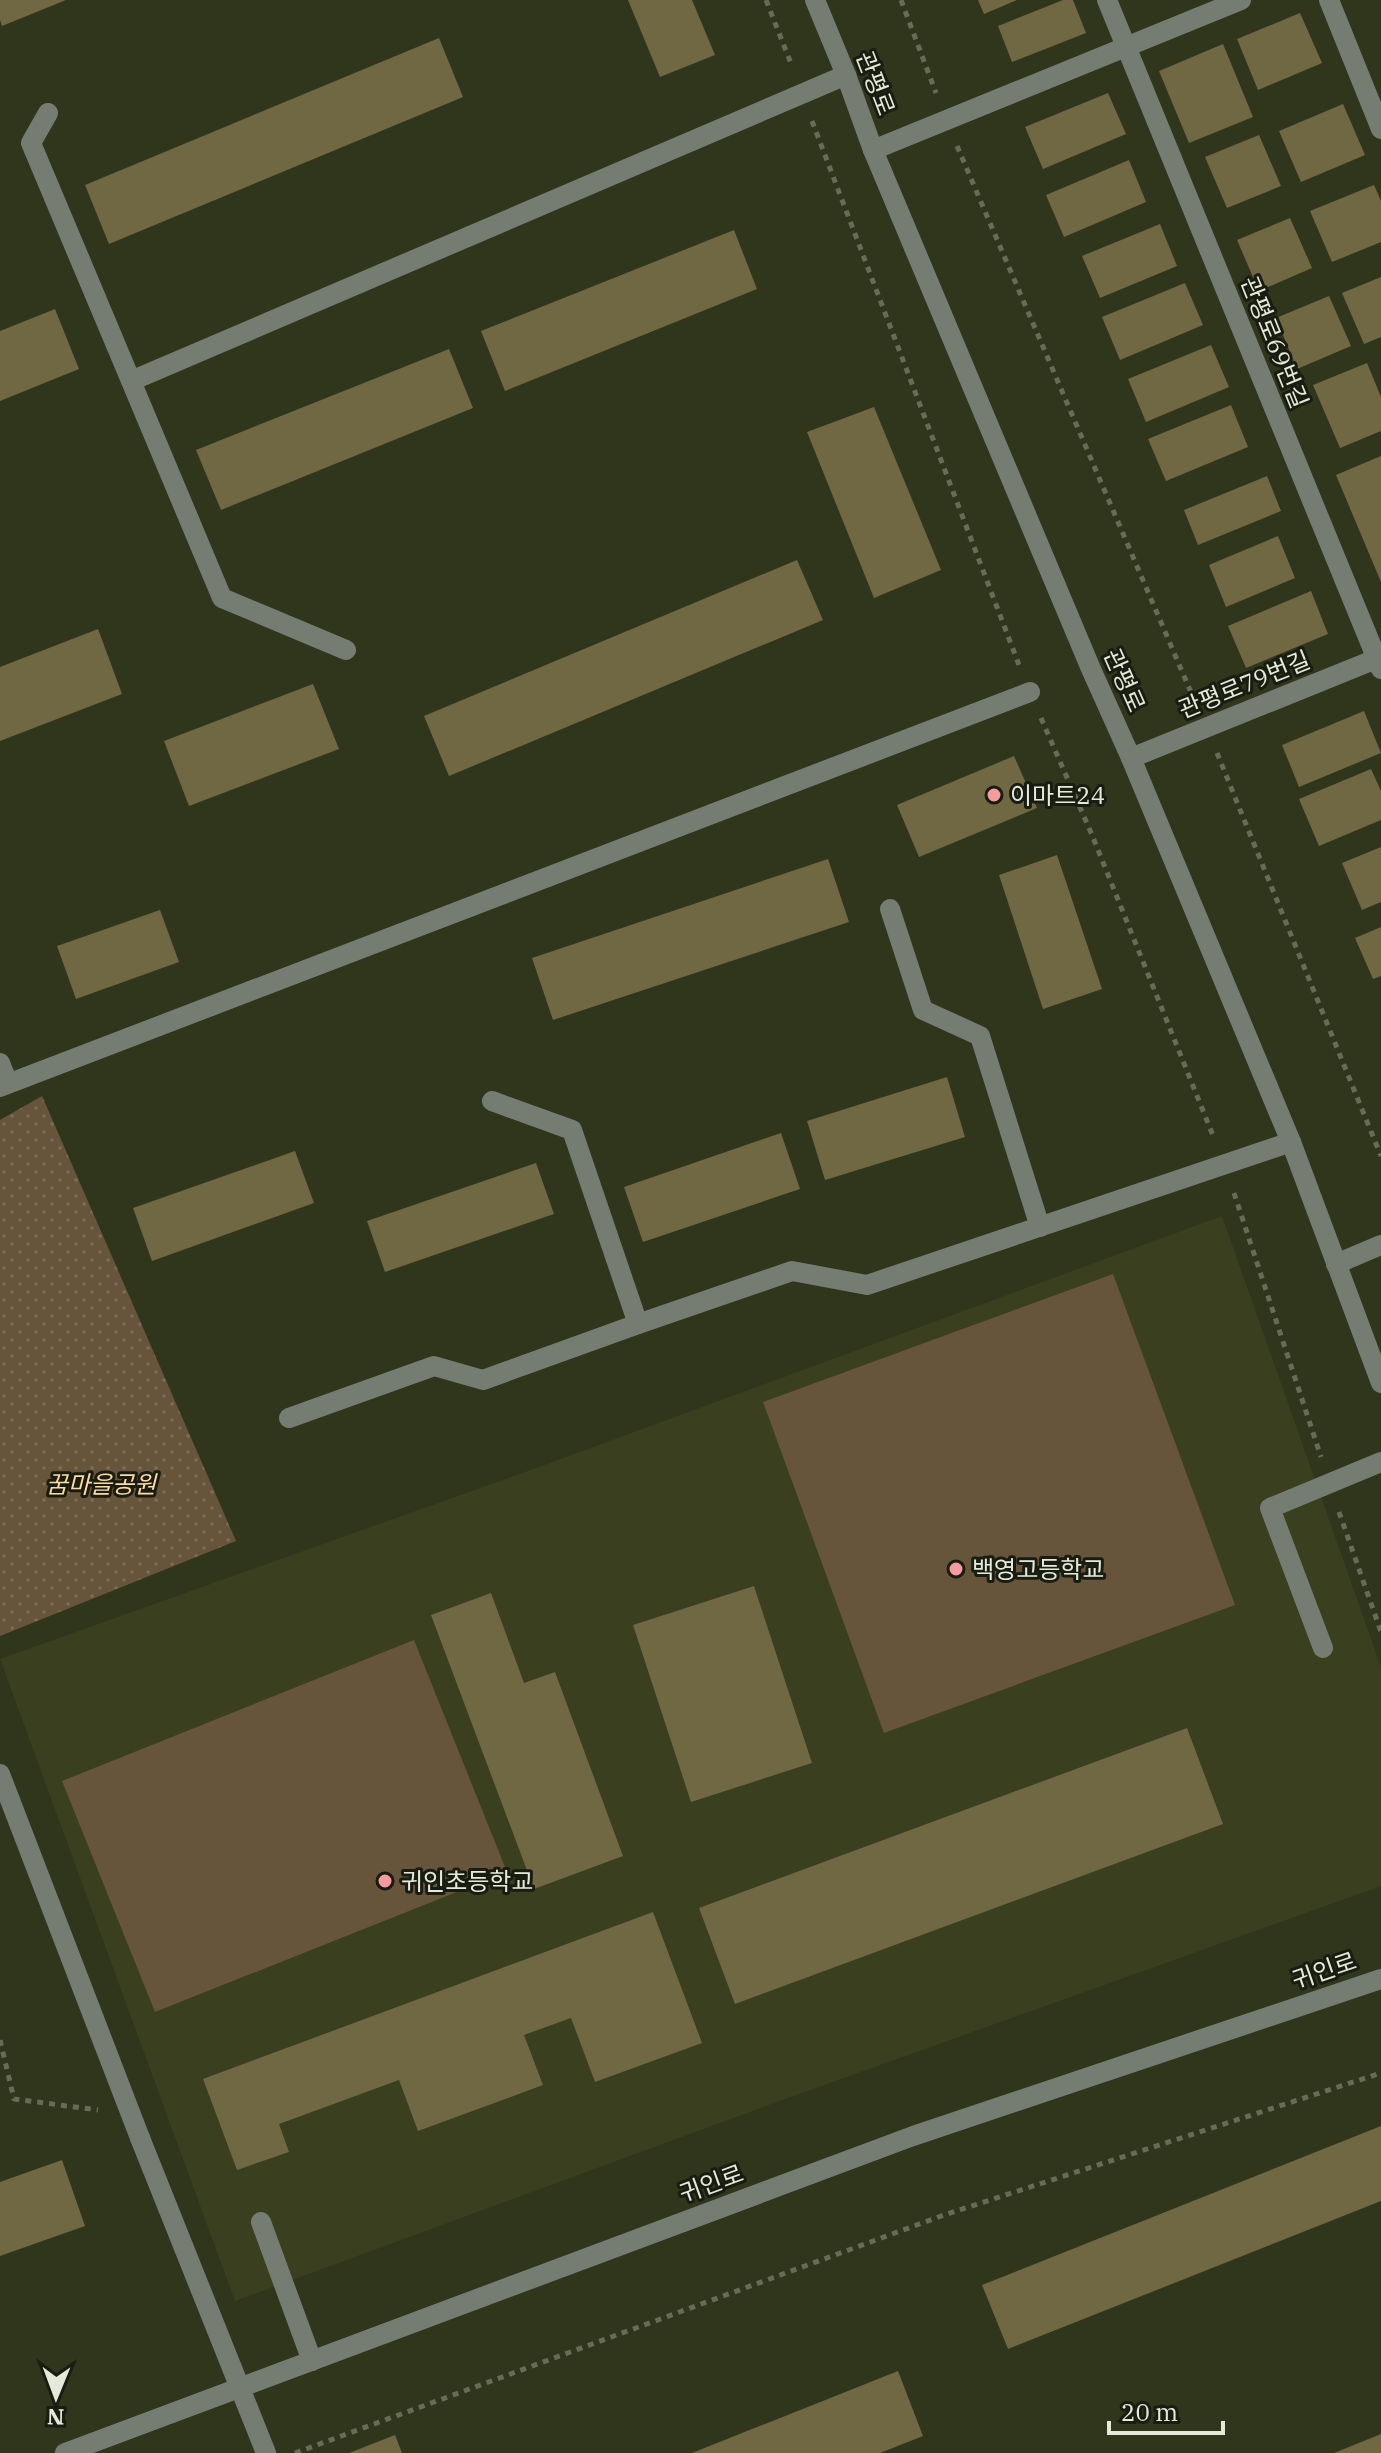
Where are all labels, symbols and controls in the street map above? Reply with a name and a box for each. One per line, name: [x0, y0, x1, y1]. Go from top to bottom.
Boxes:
street label: 관평로: [849, 46, 903, 120]
street label: 관평로69번길: [1234, 271, 1316, 413]
street label: 관평로: [1097, 643, 1153, 717]
street label: 관평로79번길: [1173, 643, 1315, 725]
place label: 이마트24: [1010, 779, 1105, 811]
marker: 이마트24: [985, 786, 1003, 804]
park label: 꿈마을공원: [46, 1468, 158, 1500]
place label: 백영고등학교: [972, 1553, 1104, 1585]
marker: 백영고등학교: [947, 1560, 965, 1578]
place label: 귀인초등학교: [401, 1865, 533, 1897]
marker: 귀인초등학교: [376, 1872, 394, 1890]
street label: 귀인로: [1287, 1944, 1361, 1996]
street label: 귀인로: [674, 2157, 748, 2209]
north arrow: [16, 2357, 96, 2437]
scale bar: [1109, 2385, 1223, 2435]
text: 20 m: [1121, 2396, 1178, 2428]
text: N: [47, 2403, 65, 2432]

